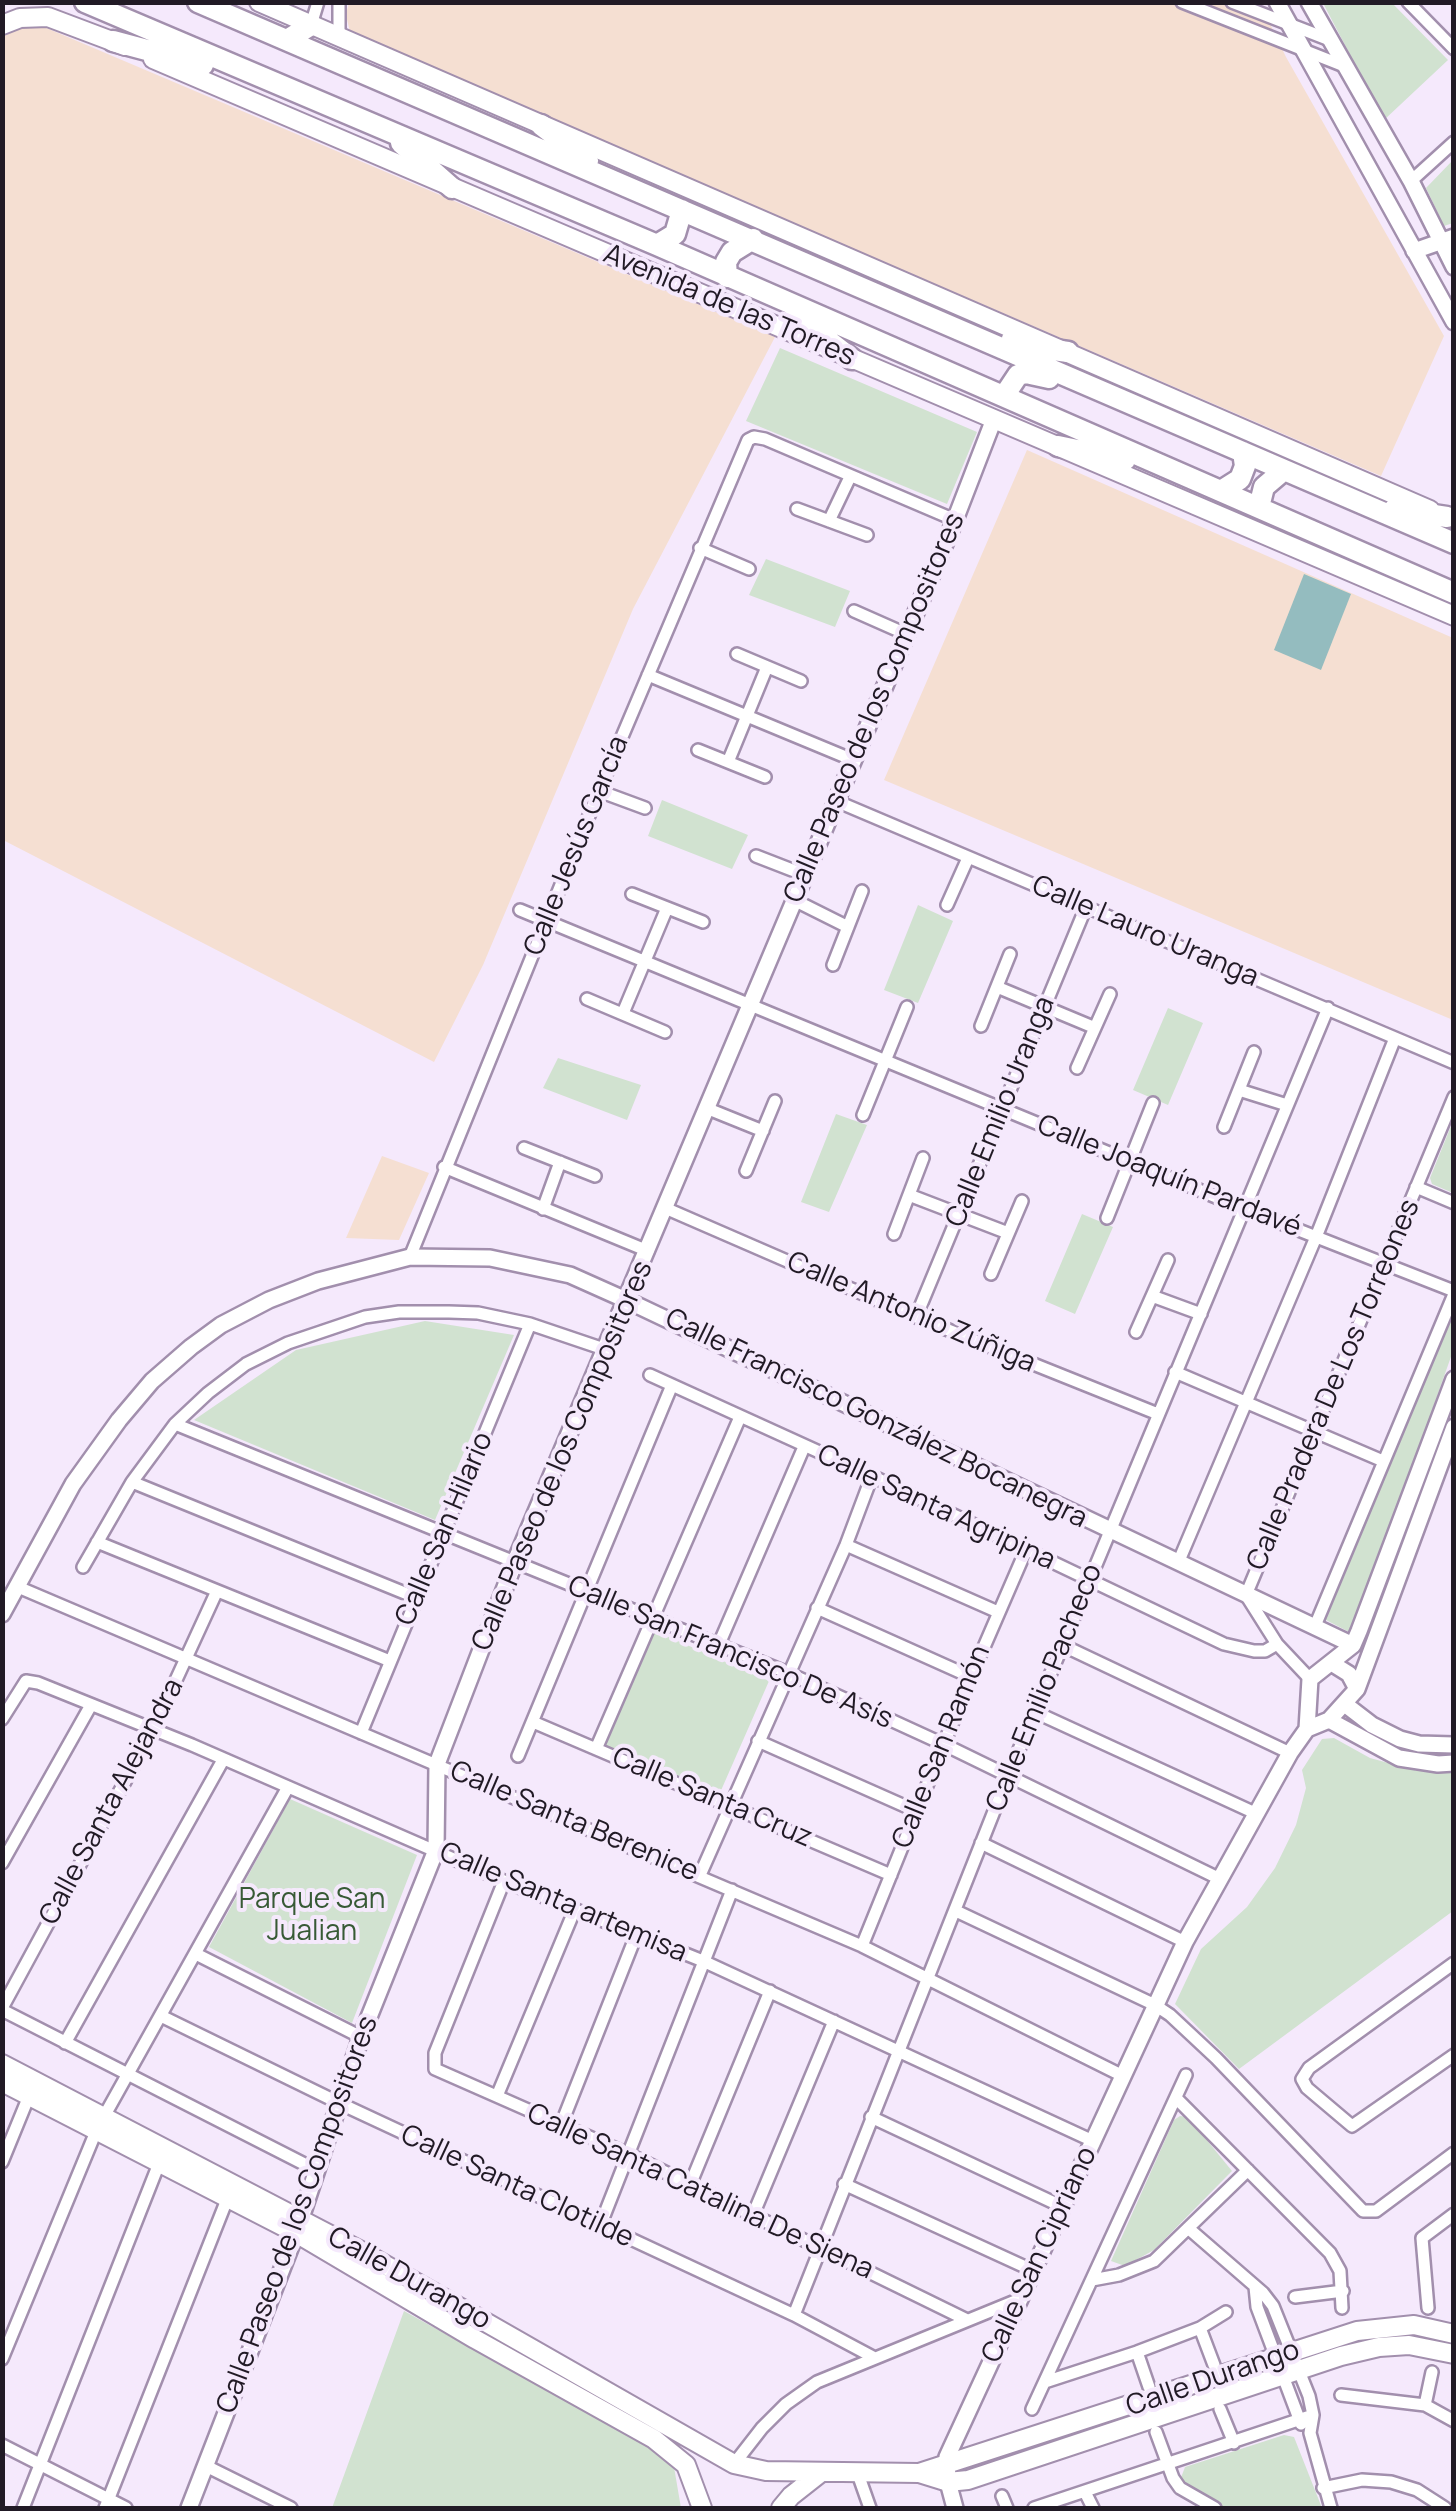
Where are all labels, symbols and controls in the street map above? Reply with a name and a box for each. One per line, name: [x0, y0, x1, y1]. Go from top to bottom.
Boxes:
street label: Avenida de las Torres: [598, 238, 860, 374]
street label: Calle Paseo de los Compositores: [777, 508, 973, 908]
street label: Calle Jesús García: [518, 731, 636, 961]
street label: Calle Lauro Uranga: [1027, 869, 1263, 995]
street label: Calle Emilio Uranga: [939, 992, 1063, 1232]
street label: Calle Joaquín Pardavé: [1032, 1109, 1306, 1245]
street label: Calle Pradera De Los Torreones: [1240, 1195, 1428, 1575]
street label: Calle Antonio Zúñiga: [782, 1245, 1040, 1381]
street label: Calle Paseo de los Compositores: [465, 1256, 661, 1656]
street label: Calle Francisco González Bocanegra: [660, 1302, 1092, 1536]
street label: Calle San Hilario: [389, 1427, 501, 1631]
street label: Calle Santa Agripina: [812, 1438, 1060, 1578]
street label: Calle Emilio Pacheco: [980, 1559, 1110, 1817]
street label: Calle San Francisco De Asís: [563, 1569, 897, 1737]
street label: Calle San Ramón: [886, 1641, 998, 1853]
street label: Calle Santa Alejandra: [33, 1673, 191, 1931]
street label: Calle Santa Cruz: [607, 1741, 817, 1855]
street label: Calle Santa Berenice: [445, 1754, 703, 1890]
street label: Calle Santa artemisa: [434, 1836, 692, 1970]
park label: Parque San Jualian: [239, 1883, 385, 1949]
street label: Calle Paseo de los Compositores: [210, 2012, 386, 2418]
street label: Calle Santa Catalina De Siena: [521, 2097, 879, 2287]
street label: Calle Santa Clotilde: [395, 2118, 639, 2256]
street label: Calle San Cipriano: [975, 2142, 1105, 2368]
street label: Calle Durango: [322, 2220, 496, 2338]
street label: Calle Durango: [1122, 2334, 1304, 2424]

